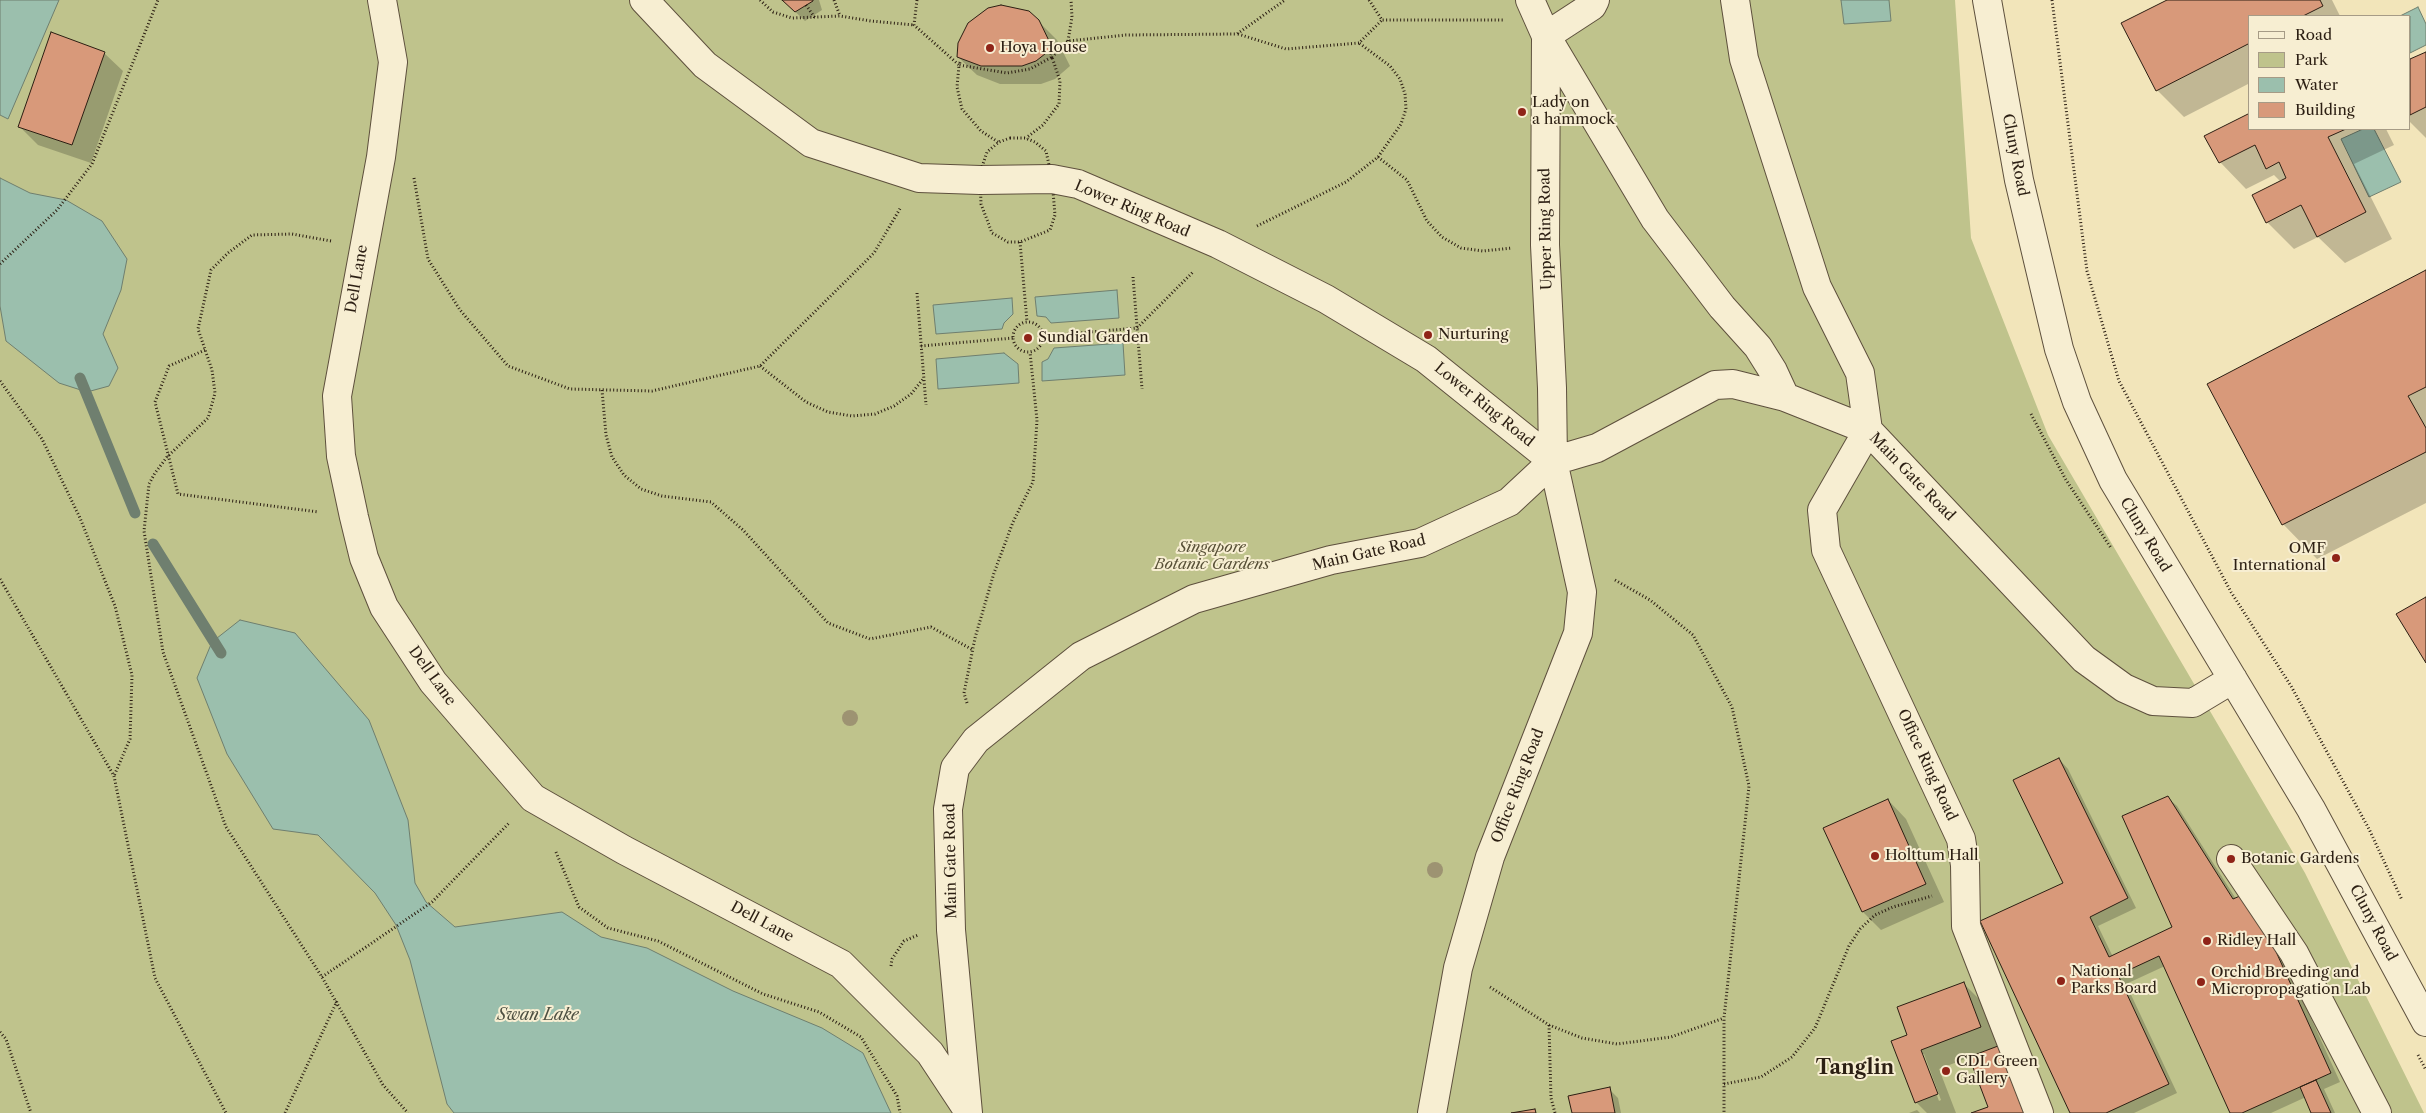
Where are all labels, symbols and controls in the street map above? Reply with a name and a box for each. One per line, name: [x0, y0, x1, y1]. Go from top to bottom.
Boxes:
legend: [2248, 15, 2411, 130]
text: Road: [2295, 25, 2332, 44]
place label: Hoya House: [1000, 39, 1087, 57]
marker: Hoya House: [984, 42, 996, 54]
text: Park: [2295, 50, 2328, 69]
text: Water: [2295, 75, 2338, 94]
place label: Lady on a hammock: [1532, 94, 1615, 129]
text: Building: [2295, 100, 2355, 119]
marker: Lady on a hammock: [1516, 106, 1528, 118]
street label: Cluny Road: [1998, 112, 2032, 198]
street label: Upper Ring Road: [1536, 168, 1556, 290]
street label: Lower Ring Road: [1072, 177, 1192, 241]
street label: Dell Lane: [342, 243, 372, 315]
place label: Nurturing: [1438, 326, 1508, 344]
place label: Sundial Garden: [1038, 329, 1149, 347]
marker: Nurturing: [1422, 329, 1434, 341]
marker: Sundial Garden: [1022, 332, 1034, 344]
street label: Lower Ring Road: [1430, 359, 1538, 451]
street label: Main Gate Road: [1865, 429, 1959, 525]
street label: Cluny Road: [2116, 494, 2174, 576]
street label: Main Gate Road: [1311, 531, 1427, 575]
park label: Singapore Botanic Gardens: [1154, 539, 1270, 574]
place label: OMF International: [2233, 540, 2326, 575]
marker: OMF International: [2330, 552, 2342, 564]
street label: Dell Lane: [404, 643, 460, 709]
street label: Office Ring Road: [1893, 706, 1961, 824]
street label: Office Ring Road: [1488, 726, 1548, 846]
street label: Main Gate Road: [941, 803, 961, 919]
place label: Holttum Hall: [1885, 847, 1979, 865]
marker: Holttum Hall: [1869, 850, 1881, 862]
place label: Botanic Gardens: [2241, 850, 2359, 868]
marker: Botanic Gardens: [2225, 853, 2237, 865]
street label: Cluny Road: [2345, 882, 2401, 964]
street label: Dell Lane: [727, 898, 797, 946]
place label: Ridley Hall: [2217, 932, 2296, 950]
marker: Ridley Hall: [2201, 935, 2213, 947]
place label: National Parks Board: [2071, 963, 2157, 998]
place label: Orchid Breeding and Micropropagation Lab: [2211, 964, 2371, 999]
marker: National Parks Board: [2055, 975, 2067, 987]
marker: Orchid Breeding and Micropropagation Lab: [2195, 976, 2207, 988]
water label: Swan Lake: [497, 1005, 579, 1025]
place label: CDL Green Gallery: [1956, 1053, 2038, 1088]
district label: Tanglin: [1816, 1056, 1894, 1080]
marker: CDL Green Gallery: [1940, 1065, 1952, 1077]

